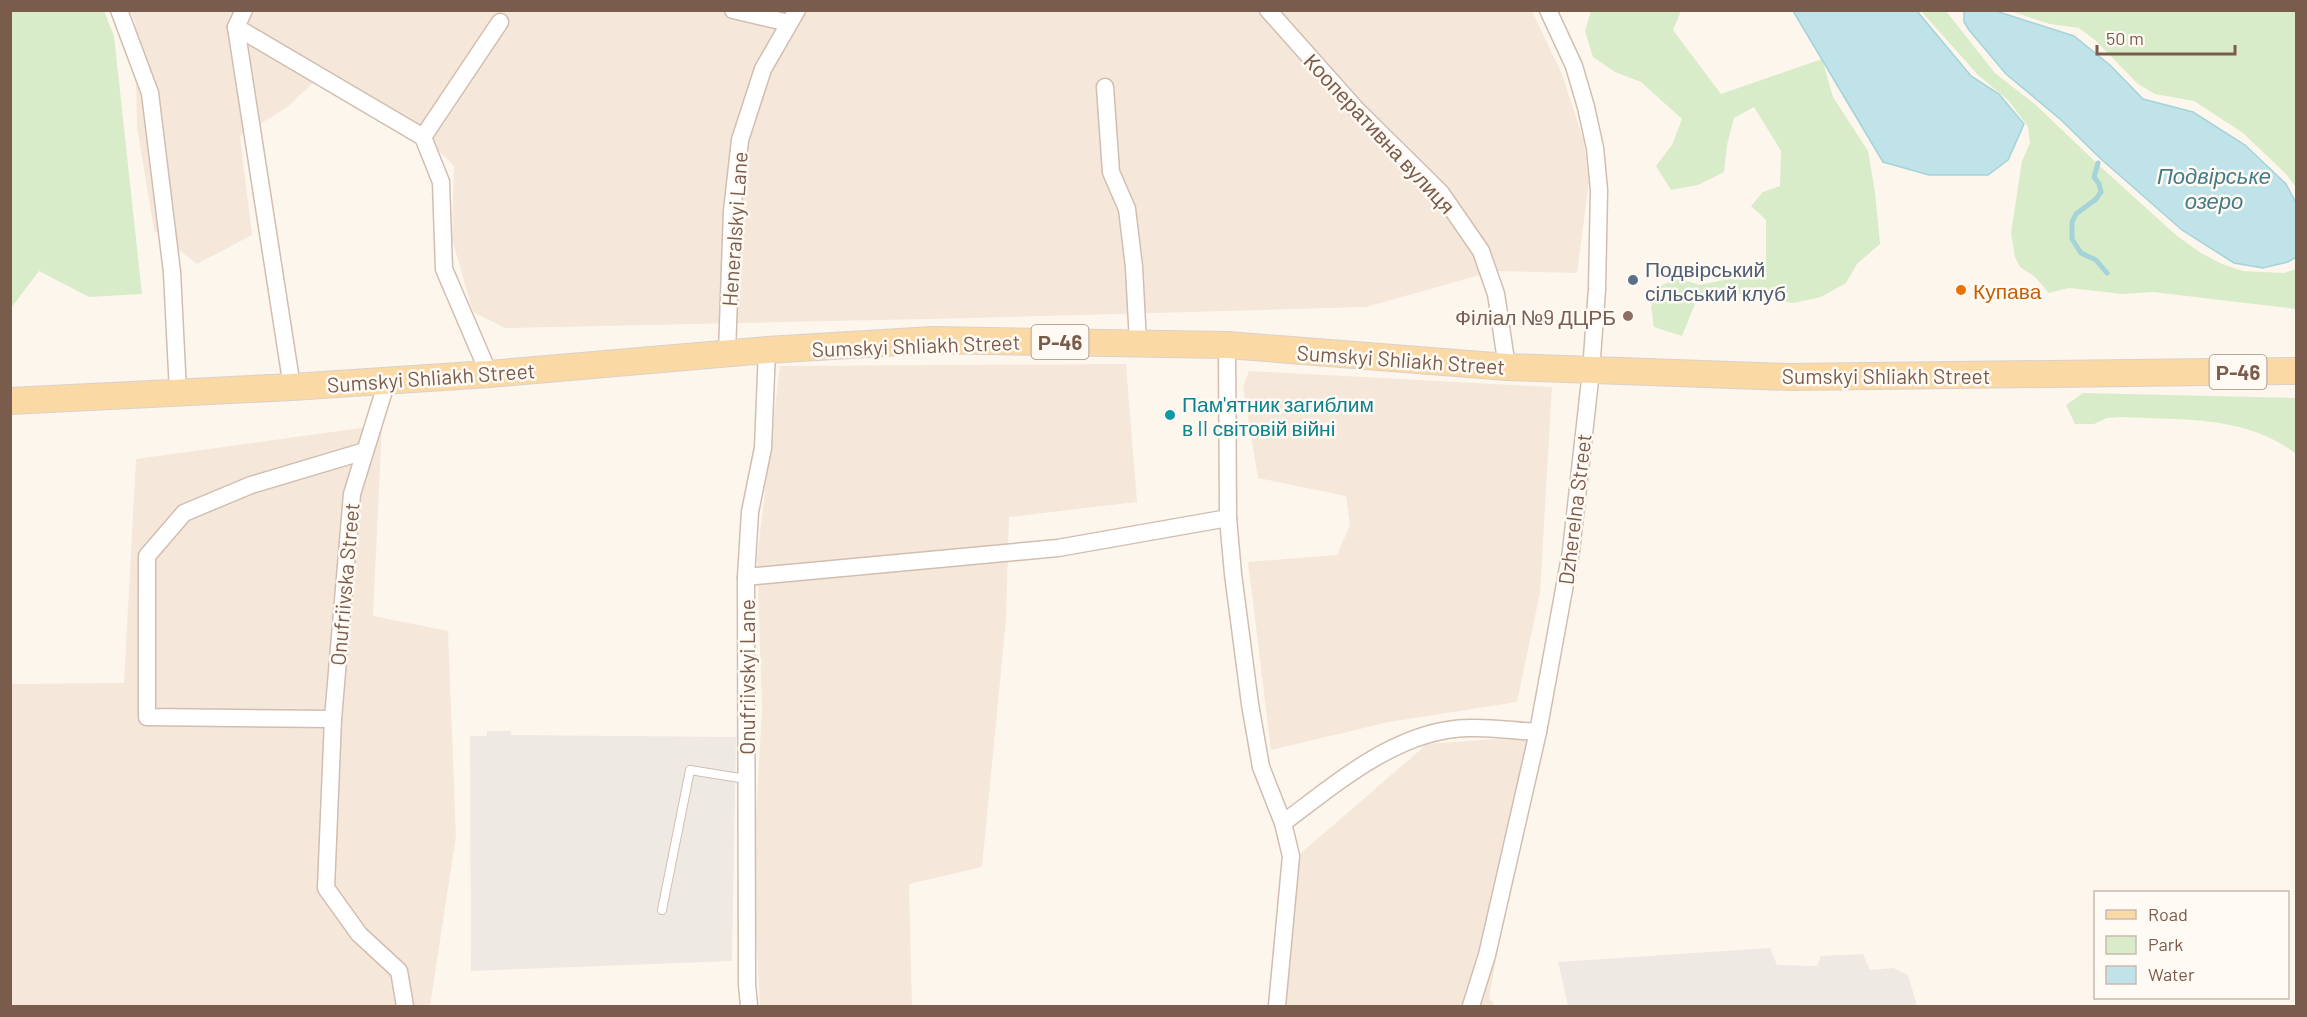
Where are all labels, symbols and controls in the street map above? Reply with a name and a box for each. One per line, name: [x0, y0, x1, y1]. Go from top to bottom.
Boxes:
scale bar: [2097, 18, 2235, 56]
text: 50 m: [2106, 27, 2144, 49]
street label: Кооперативна вулиця: [1299, 48, 1461, 218]
street label: Heneralskyi Lane: [716, 151, 752, 307]
water label: Подвірське озеро: [2157, 162, 2271, 214]
place label: Подвірський сільський клуб: [1645, 256, 1786, 305]
marker: Подвірський сільський клуб: [1626, 273, 1640, 287]
place label: Купава: [1973, 278, 2042, 303]
marker: Купава: [1954, 283, 1968, 297]
place label: Філіал №9 ДЦРБ: [1455, 304, 1616, 329]
marker: Філіал №9 ДЦРБ: [1621, 309, 1635, 323]
road number: Р-46: [1032, 325, 1088, 359]
street label: Sumskyi Shliakh Street: [811, 329, 1021, 361]
street label: Sumskyi Shliakh Street: [1296, 339, 1506, 379]
road number: Р-46: [2210, 355, 2266, 389]
street label: Sumskyi Shliakh Street: [326, 357, 536, 397]
street label: Sumskyi Shliakh Street: [1782, 363, 1990, 388]
place label: Пам'ятник загиблим в II світовій війні: [1182, 391, 1374, 440]
marker: Пам'ятник загиблим в II світовій війні: [1163, 408, 1177, 422]
street label: Dzherelna Street: [1552, 432, 1596, 586]
street label: Onufriivska Street: [324, 501, 364, 667]
street label: Onufriivskyi Lane: [734, 599, 759, 755]
legend: [2094, 891, 2289, 999]
text: Road: [2148, 903, 2188, 925]
text: Park: [2148, 933, 2183, 955]
text: Water: [2148, 963, 2195, 985]

